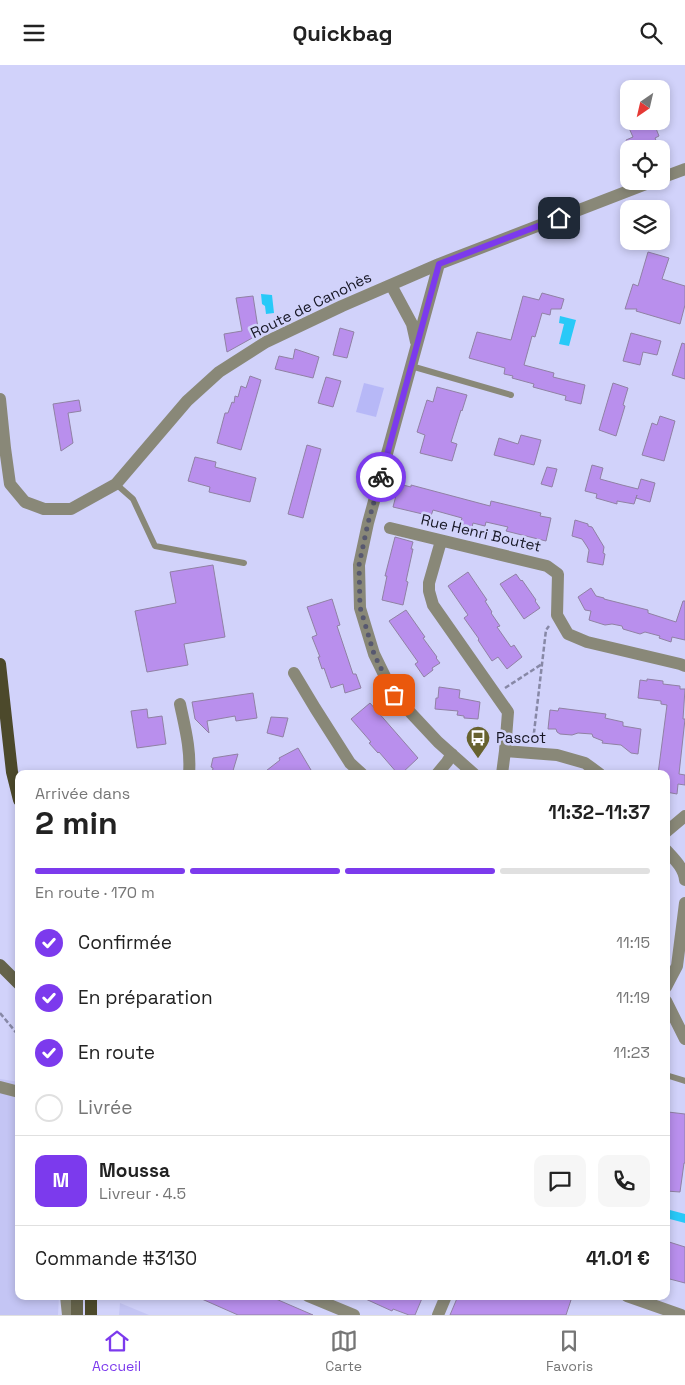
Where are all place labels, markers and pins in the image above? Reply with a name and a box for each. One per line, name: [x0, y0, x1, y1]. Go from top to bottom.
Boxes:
pin: [538, 197, 580, 239]
pin: [373, 674, 415, 716]
bus stop icon: Pascot: [465, 725, 491, 759]
place label: Pascot: [496, 728, 546, 747]

